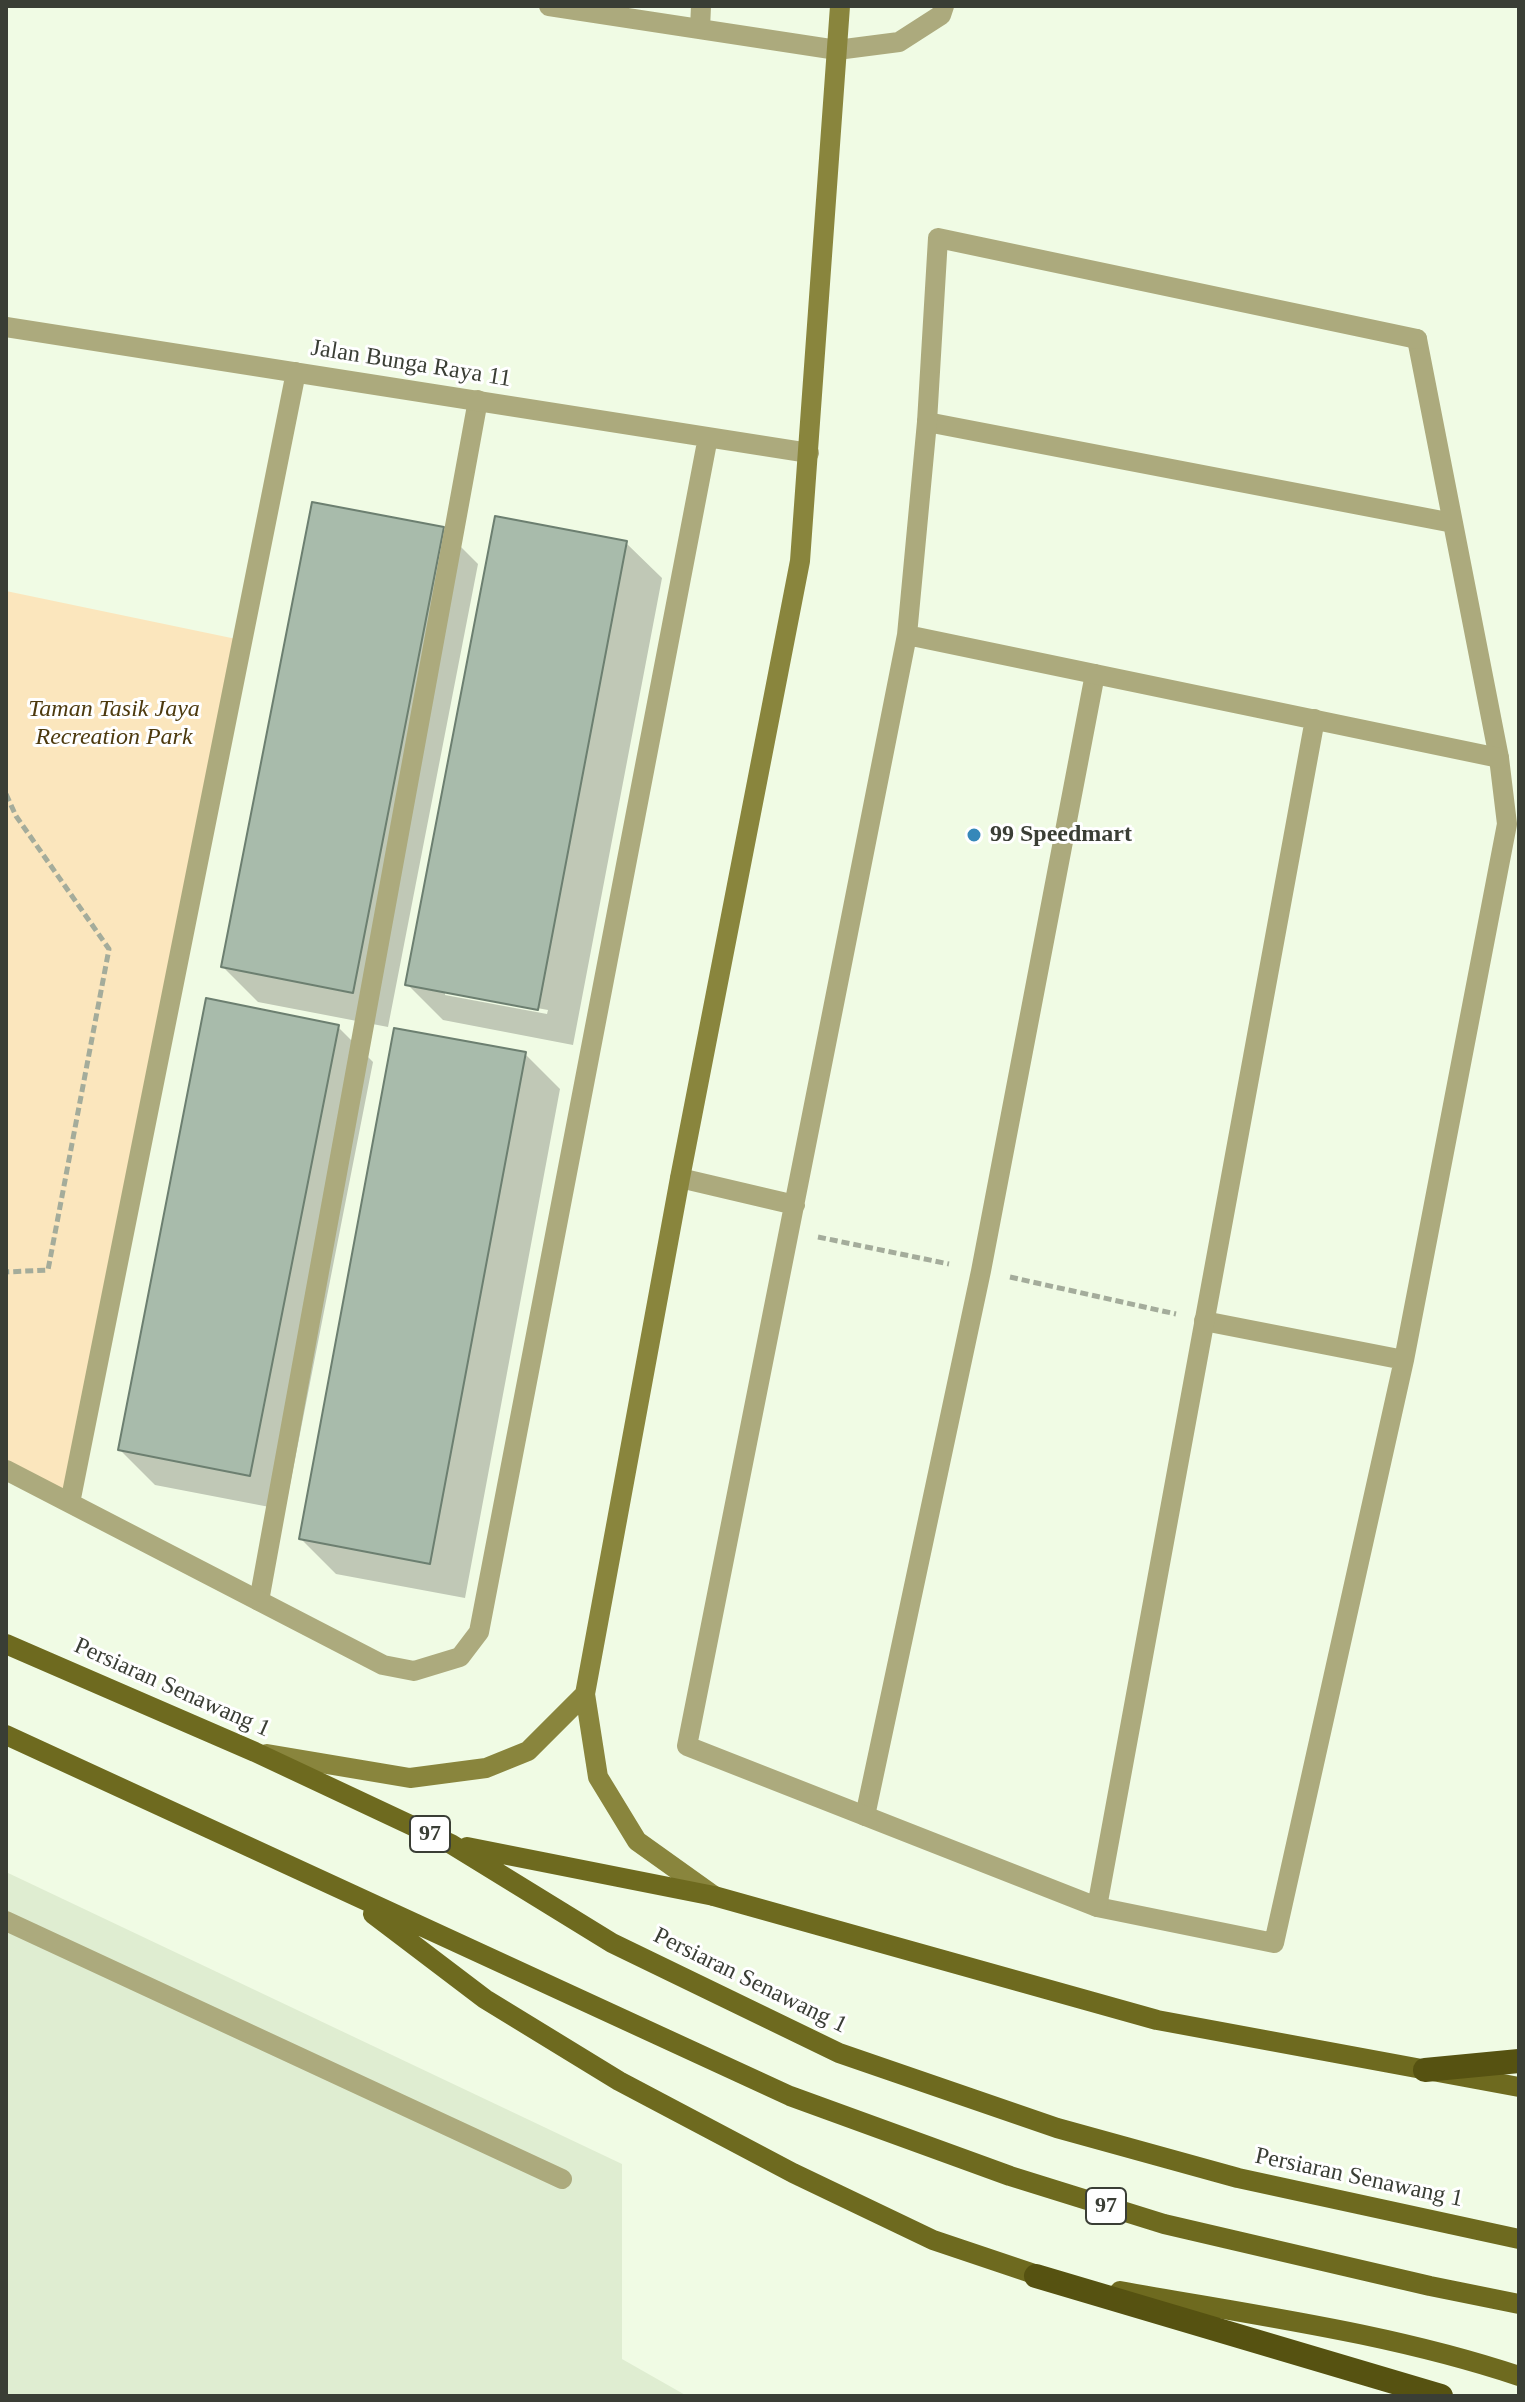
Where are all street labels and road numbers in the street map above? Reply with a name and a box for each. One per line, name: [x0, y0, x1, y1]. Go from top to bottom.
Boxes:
street label: Jalan Bunga Raya 11: [309, 334, 513, 394]
street label: Persiaran Senawang 1: [69, 1632, 275, 1744]
road number: 97: [410, 1816, 450, 1852]
street label: Persiaran Senawang 1: [648, 1922, 852, 2040]
street label: Persiaran Senawang 1: [1252, 2142, 1466, 2214]
road number: 97: [1086, 2188, 1126, 2224]

